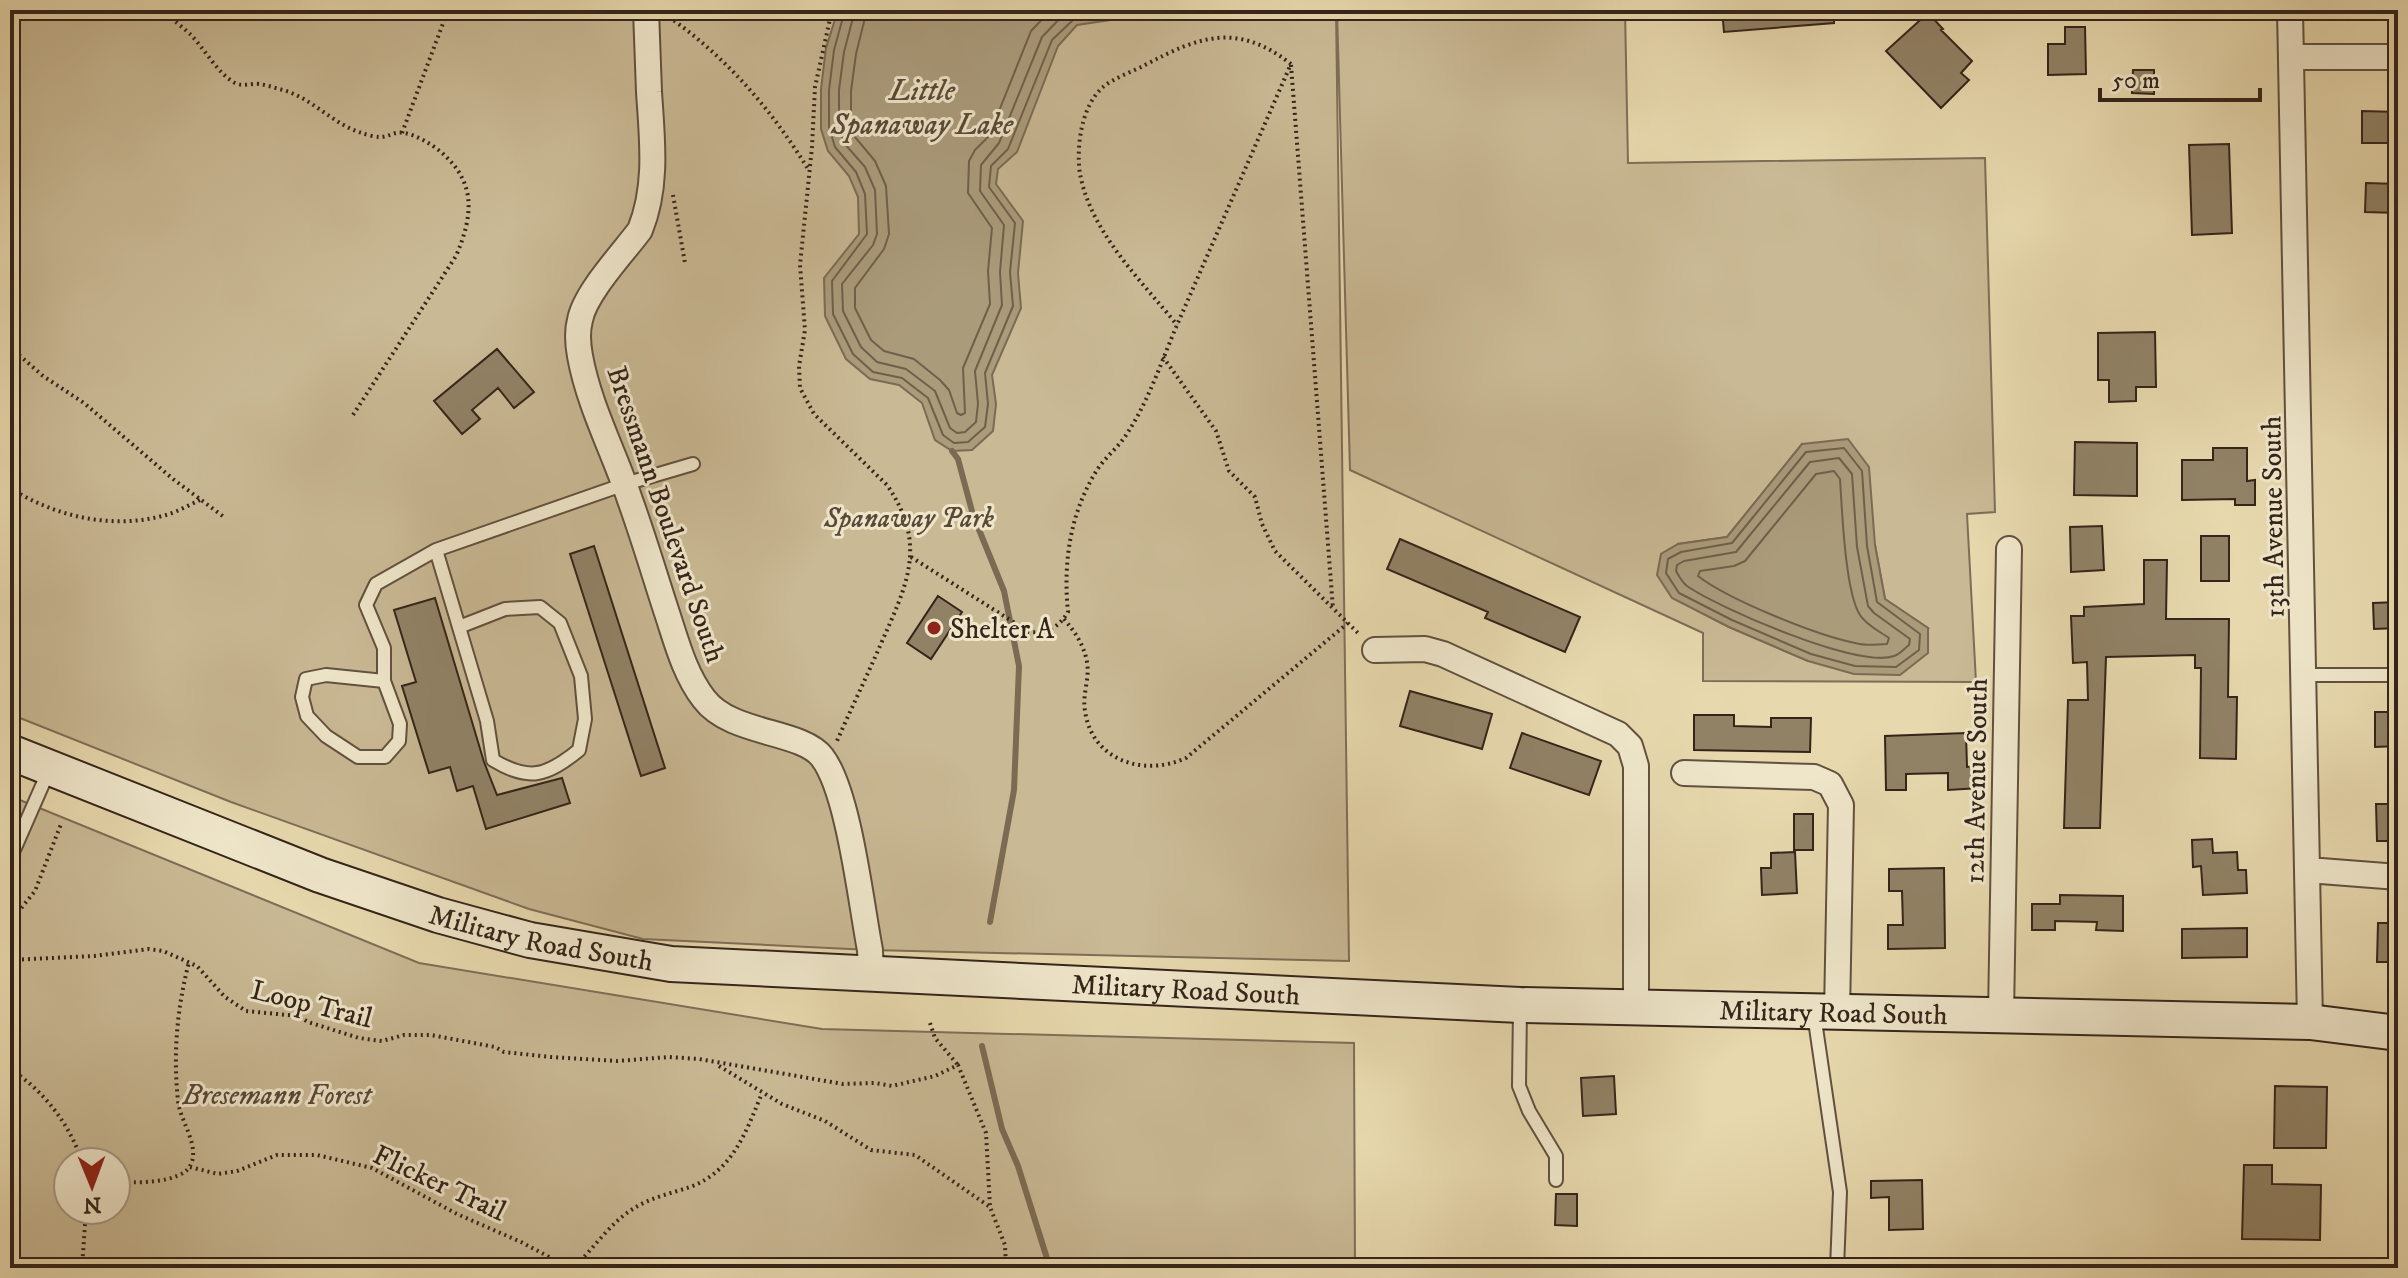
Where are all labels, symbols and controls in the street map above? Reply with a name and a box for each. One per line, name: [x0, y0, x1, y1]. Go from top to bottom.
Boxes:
scale bar: [2100, 52, 2260, 102]
text: 50 m: [2112, 66, 2160, 96]
water label: Little Spanaway Lake: [830, 73, 1014, 144]
street label: Bressmann Boulevard South: [598, 362, 733, 668]
street label: 13th Avenue South: [2254, 415, 2293, 619]
park label: Spanaway Park: [823, 501, 994, 536]
place label: Shelter A: [950, 612, 1055, 647]
marker: Shelter A: [925, 619, 943, 637]
street label: 12th Avenue South: [1957, 677, 1996, 884]
street label: Military Road South: [425, 897, 656, 980]
street label: Military Road South: [1071, 967, 1301, 1013]
street label: Loop Trail: [247, 973, 376, 1037]
street label: Military Road South: [1719, 993, 1948, 1033]
park label: Bresemann Forest: [182, 1078, 374, 1113]
street label: Flicker Trail: [367, 1137, 512, 1230]
north arrow: [52, 1146, 132, 1226]
text: N: [83, 1191, 102, 1218]

